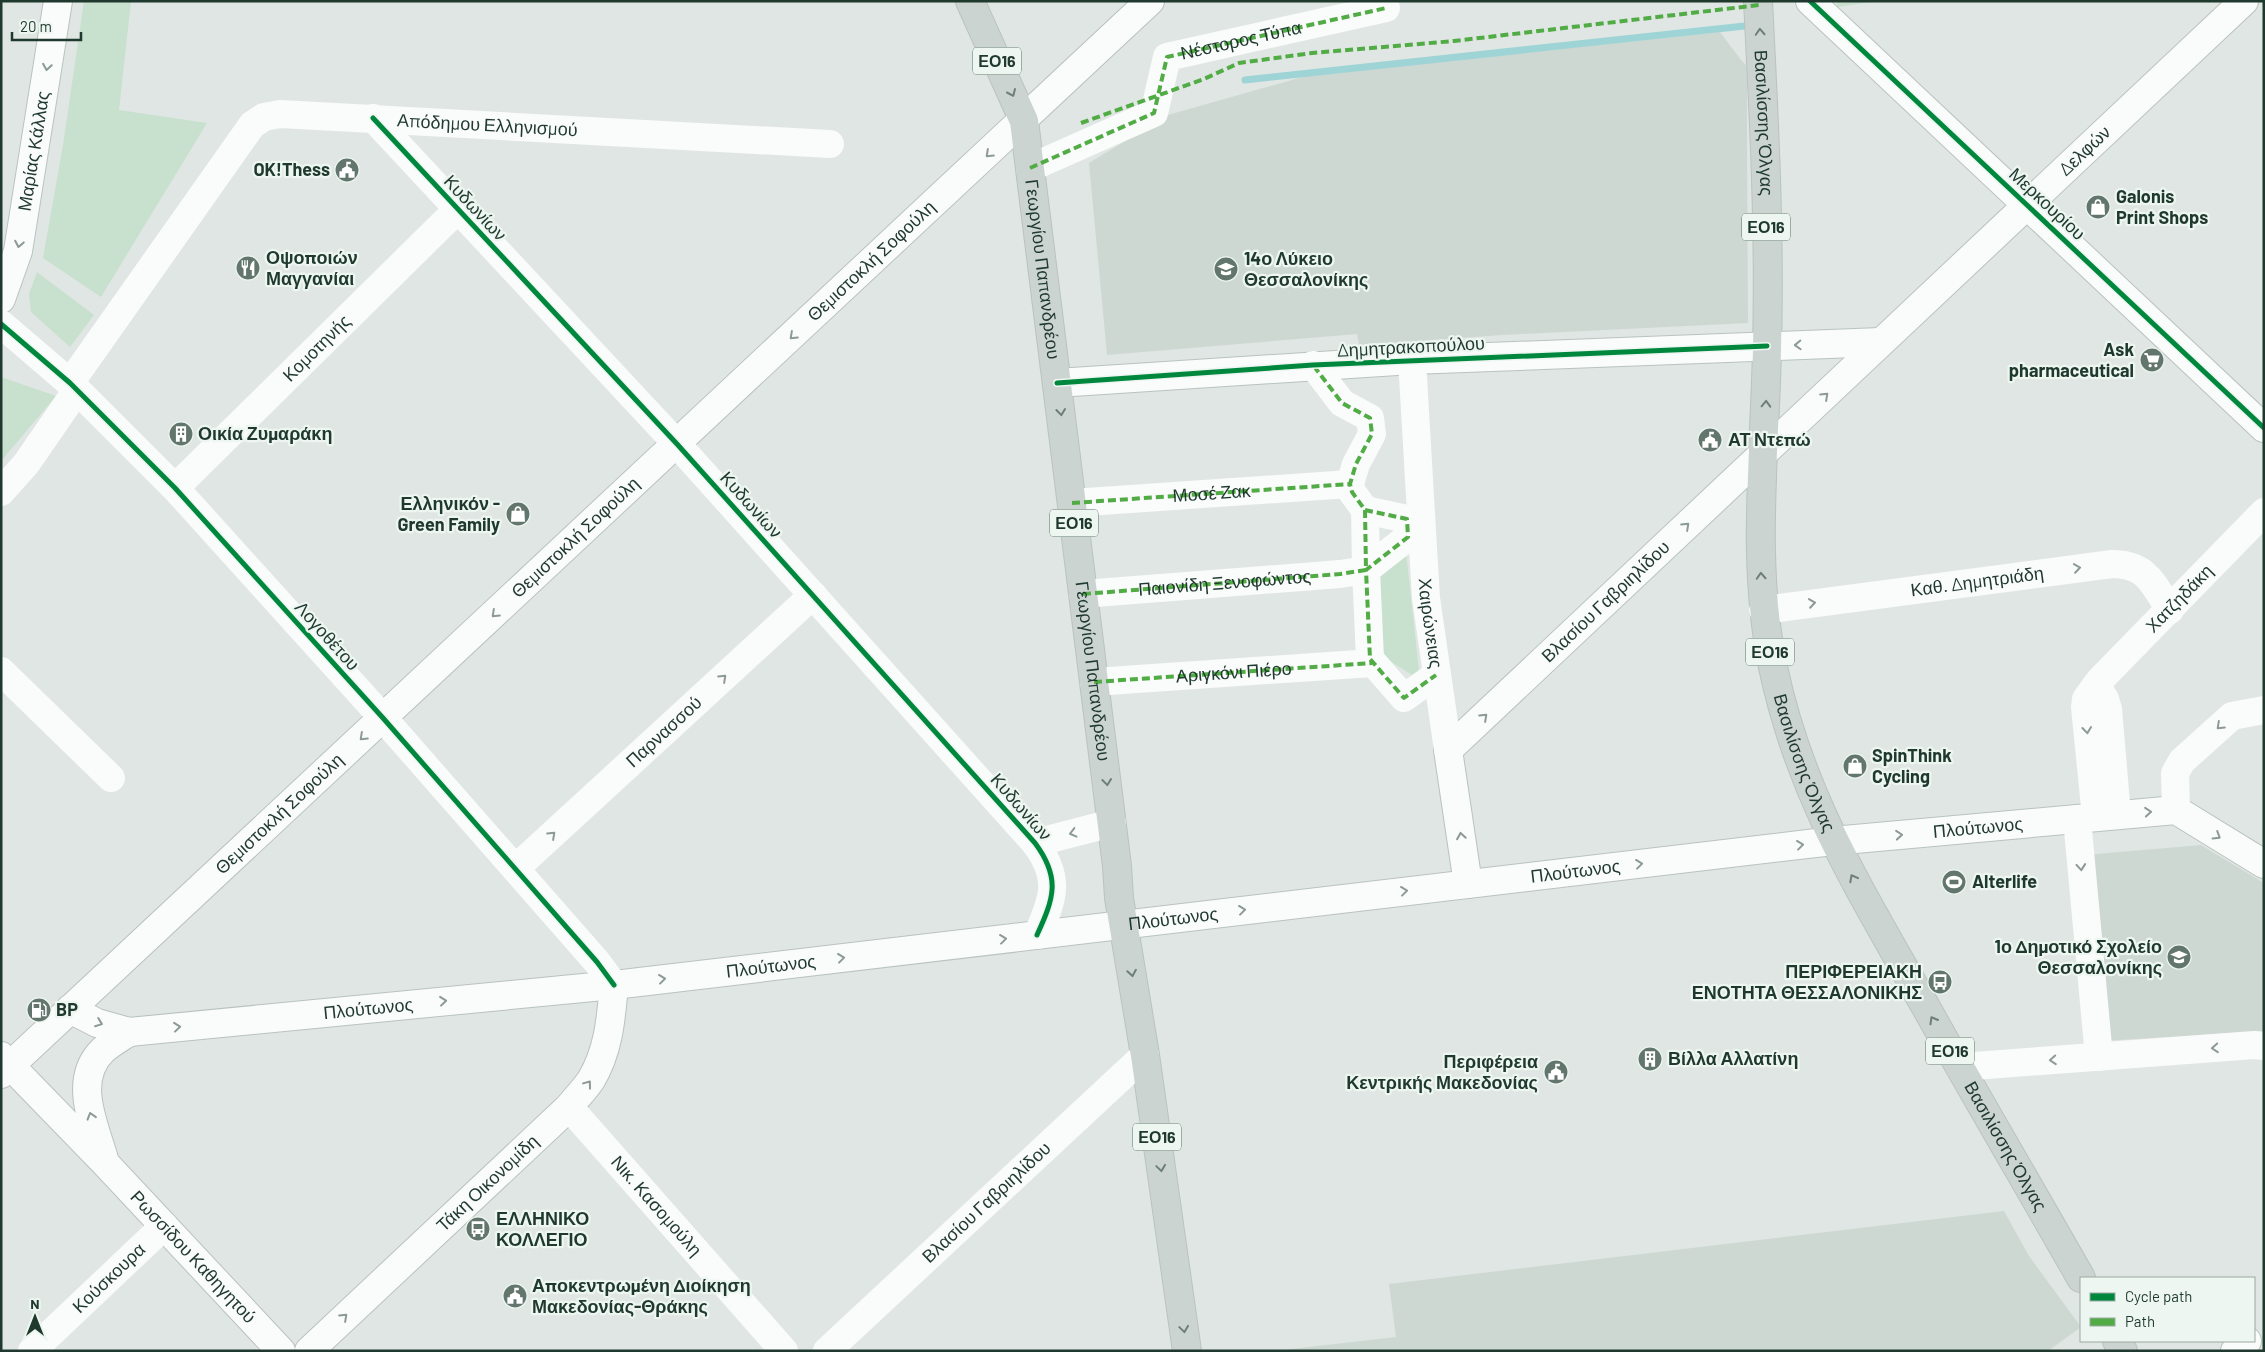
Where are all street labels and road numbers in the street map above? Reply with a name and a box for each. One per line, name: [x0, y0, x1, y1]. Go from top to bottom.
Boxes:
street label: Νέστορος Τύπα: [1178, 15, 1303, 64]
road number: ΕΟ16: [973, 48, 1021, 74]
street label: Βασιλίσσης Όλγας: [1751, 49, 1779, 196]
street label: Μαρίας Κάλλας: [13, 89, 53, 213]
street label: Απόδημου Ελληνισμού: [396, 108, 578, 140]
street label: Δελφών: [2054, 120, 2115, 180]
street label: Μερκουρίου: [2005, 162, 2090, 244]
street label: Κυδωνίων: [440, 170, 512, 245]
street label: Γεωργίου Παπανδρέου: [1021, 178, 1066, 360]
street label: Θεμιστοκλή Σοφούλη: [802, 195, 939, 325]
road number: ΕΟ16: [1742, 213, 1790, 240]
street label: Κομοτηνής: [278, 309, 355, 386]
street label: Δημητρακοπούλου: [1336, 331, 1485, 361]
street label: Κυδωνίων: [716, 467, 787, 542]
street label: Θεμιστοκλή Σοφούλη: [506, 472, 643, 602]
street label: Μοσέ Ζακ: [1172, 479, 1252, 506]
road number: ΕΟ16: [1050, 509, 1098, 536]
street label: Βλασίου Γαβριηλίδου: [1536, 535, 1674, 666]
street label: Χατζηδάκη: [2141, 559, 2217, 636]
street label: Καθ. Δημητριάδη: [1909, 561, 2045, 600]
street label: Παιονίδη Ξενοφώντος: [1137, 564, 1312, 600]
street label: Χαιρώνειας: [1415, 577, 1448, 670]
street label: Γεωργίου Παπανδρέου: [1072, 580, 1116, 762]
street label: Λογοθέτου: [291, 596, 365, 675]
road number: ΕΟ16: [1746, 638, 1794, 666]
street label: Αριγκόνι Πιέρο: [1175, 657, 1292, 686]
street label: Παρνασσού: [621, 691, 706, 772]
street label: Βασιλίσσης Όλγας: [1770, 691, 1841, 836]
street label: Θεμιστοκλή Σοφούλη: [210, 748, 347, 878]
street label: Κυδωνίων: [987, 768, 1057, 844]
street label: Πλούτωνος: [1932, 812, 2024, 842]
street label: Πλούτωνος: [1529, 854, 1622, 887]
street label: Πλούτωνος: [1127, 902, 1219, 934]
street label: Πλούτωνος: [725, 949, 817, 982]
street label: Πλούτωνος: [322, 992, 414, 1023]
road number: ΕΟ16: [1926, 1038, 1974, 1064]
street label: Βασιλίσσης Όλγας: [1960, 1077, 2052, 1215]
road number: ΕΟ16: [1133, 1124, 1181, 1150]
street label: Τάκη Οικονομίδη: [431, 1130, 543, 1236]
street label: Βλασίου Γαβριηλίδου: [917, 1137, 1055, 1267]
street label: Νικ. Κασομούλη: [607, 1151, 707, 1260]
street label: Ρωσσίδου Καθηγητού: [126, 1185, 261, 1327]
street label: Κούσκουρα: [67, 1238, 149, 1317]

